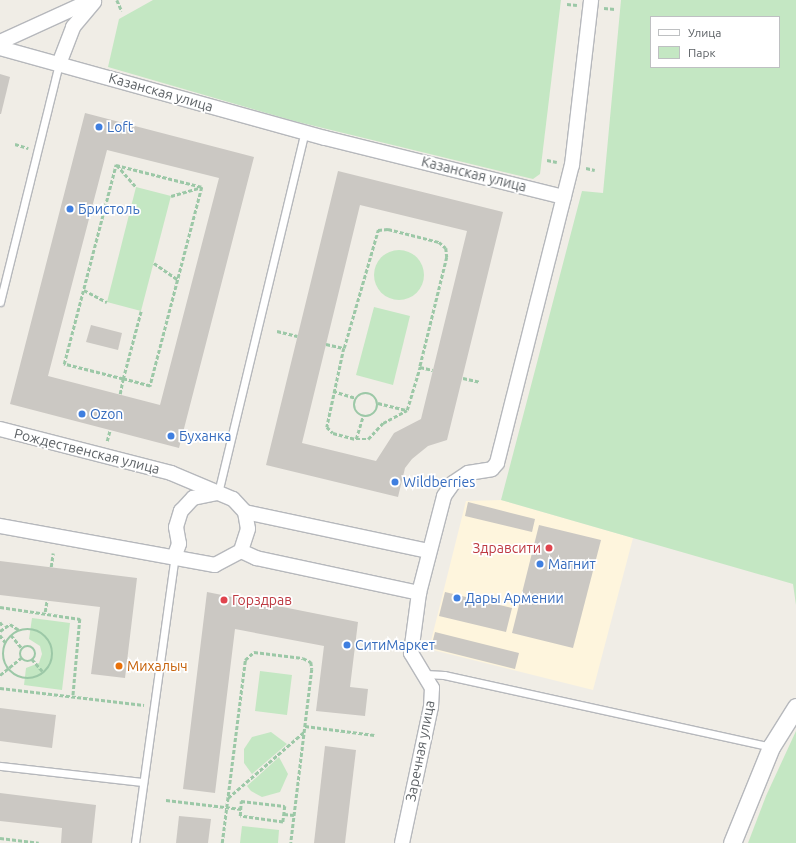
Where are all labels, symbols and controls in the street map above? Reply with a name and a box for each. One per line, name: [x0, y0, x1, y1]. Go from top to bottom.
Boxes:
legend: [650, 16, 780, 68]
text: Улица: [688, 26, 721, 39]
text: Парк: [688, 46, 716, 59]
street label: Казанская улица: [107, 69, 215, 115]
place label: Loft: [107, 119, 133, 135]
marker: Loft: [94, 122, 104, 132]
street label: Казанская улица: [420, 153, 528, 195]
place label: Бристоль: [78, 201, 140, 217]
marker: Бристоль: [65, 204, 75, 214]
place label: Ozon: [90, 406, 123, 422]
marker: Ozon: [77, 409, 87, 419]
street label: Рождественская улица: [13, 425, 161, 477]
place label: Буханка: [179, 428, 231, 444]
marker: Буханка: [166, 431, 176, 441]
place label: Wildberries: [403, 474, 475, 490]
marker: Wildberries: [390, 477, 400, 487]
place label: Здравсити: [473, 540, 541, 556]
marker: Здравсити: [544, 543, 554, 553]
place label: Магнит: [548, 556, 596, 572]
marker: Магнит: [535, 559, 545, 569]
place label: Дары Армении: [465, 590, 564, 606]
place label: Горздрав: [232, 592, 292, 608]
marker: Дары Армении: [452, 593, 462, 603]
marker: Горздрав: [219, 595, 229, 605]
place label: СитиМаркет: [355, 637, 435, 653]
marker: СитиМаркет: [342, 640, 352, 650]
place label: Михалыч: [127, 658, 188, 674]
marker: Михалыч: [114, 661, 124, 671]
street label: Заречная улица: [402, 699, 438, 803]

